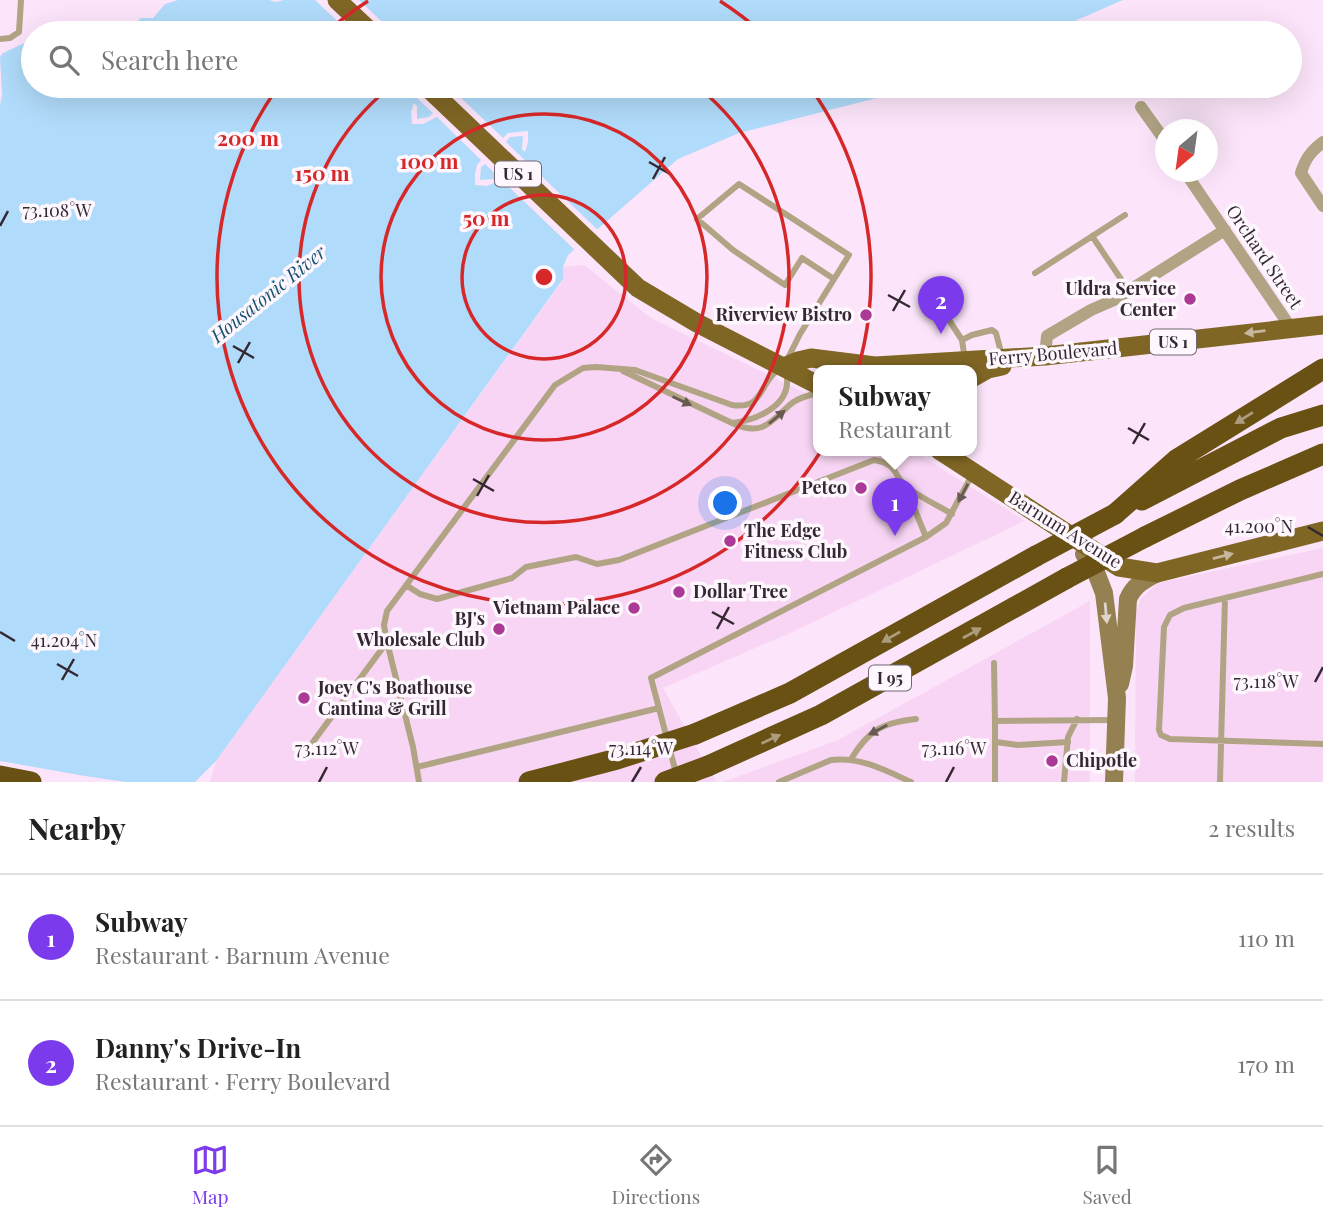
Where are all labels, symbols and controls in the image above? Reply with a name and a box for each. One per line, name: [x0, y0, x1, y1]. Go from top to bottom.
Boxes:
search box: [21, 21, 1302, 98]
icon: search: [45, 41, 83, 79]
text: Search here: [101, 42, 238, 77]
north arrow: [1155, 119, 1218, 182]
text: 200 m: [217, 123, 279, 151]
text: 100 m: [399, 146, 459, 174]
text: 150 m: [295, 158, 349, 186]
road number: US 1: [495, 162, 541, 186]
text: 73.108°W: [22, 198, 92, 222]
street label: Orchard Street: [1221, 200, 1309, 313]
text: 50 m: [462, 203, 510, 231]
water label: Housatonic River: [204, 238, 331, 348]
centre of rings: [532, 265, 556, 289]
pin: 2: [918, 276, 964, 334]
place label: Uldra Service Center: [1065, 276, 1177, 321]
marker: Uldra Service Center: [1182, 291, 1198, 307]
place label: Riverview Bistro: [715, 302, 852, 326]
marker: Riverview Bistro: [858, 307, 874, 323]
one-way arrow: [1244, 327, 1266, 338]
road number: US 1: [1150, 330, 1196, 354]
street label: Ferry Boulevard: [987, 335, 1119, 371]
popup: [813, 365, 977, 456]
text: Subway: [838, 378, 931, 413]
one-way arrow: [672, 395, 692, 407]
one-way arrow: [768, 410, 785, 425]
one-way arrow: [1235, 411, 1254, 424]
text: Restaurant: [838, 413, 952, 444]
place label: Petco: [801, 475, 847, 499]
pin: 1: [872, 478, 918, 536]
marker: Petco: [853, 480, 869, 496]
one-way arrow: [957, 483, 969, 503]
street label: Barnum Avenue: [1005, 485, 1126, 573]
your location: [708, 486, 742, 520]
text: 41.200°N: [1225, 514, 1294, 538]
place label: The Edge Fitness Club: [744, 518, 847, 563]
marker: The Edge Fitness Club: [722, 533, 738, 549]
one-way arrow: [1212, 550, 1234, 561]
place label: Dollar Tree: [693, 579, 788, 603]
marker: Dollar Tree: [671, 584, 687, 600]
place label: Vietnam Palace: [492, 595, 620, 619]
marker: Vietnam Palace: [626, 600, 642, 616]
one-way arrow: [1101, 602, 1112, 624]
place label: BJ's Wholesale Club: [355, 606, 485, 651]
marker: BJ's Wholesale Club: [491, 621, 507, 637]
one-way arrow: [962, 627, 981, 639]
text: 41.204°N: [31, 628, 98, 652]
one-way arrow: [882, 631, 901, 643]
road number: I 95: [869, 666, 911, 691]
text: 73.118°W: [1234, 669, 1299, 693]
place label: Joey C's Boathouse Cantina & Grill: [317, 675, 472, 720]
marker: Joey C's Boathouse Cantina & Grill: [296, 690, 312, 706]
one-way arrow: [867, 724, 887, 736]
one-way arrow: [761, 734, 781, 745]
text: 73.112°W: [295, 736, 360, 760]
text: 73.114°W: [609, 736, 674, 760]
text: 73.116°W: [922, 736, 987, 760]
place label: Chipotle: [1066, 748, 1137, 772]
marker: Chipotle: [1044, 753, 1060, 769]
text: Nearby: [28, 808, 126, 848]
text: 2 results: [1208, 812, 1295, 843]
text: Subway: [95, 904, 188, 939]
text: 1: [47, 922, 55, 953]
text: 110 m: [1238, 922, 1295, 953]
text: Restaurant · Barnum Avenue: [95, 939, 390, 970]
text: Danny's Drive-In: [95, 1030, 301, 1065]
text: 2: [45, 1048, 57, 1079]
text: 170 m: [1237, 1048, 1295, 1079]
text: Restaurant · Ferry Boulevard: [95, 1065, 391, 1096]
tab: Map: [191, 1141, 229, 1209]
tab: Directions: [611, 1141, 700, 1209]
tab: Saved: [1082, 1141, 1132, 1209]

